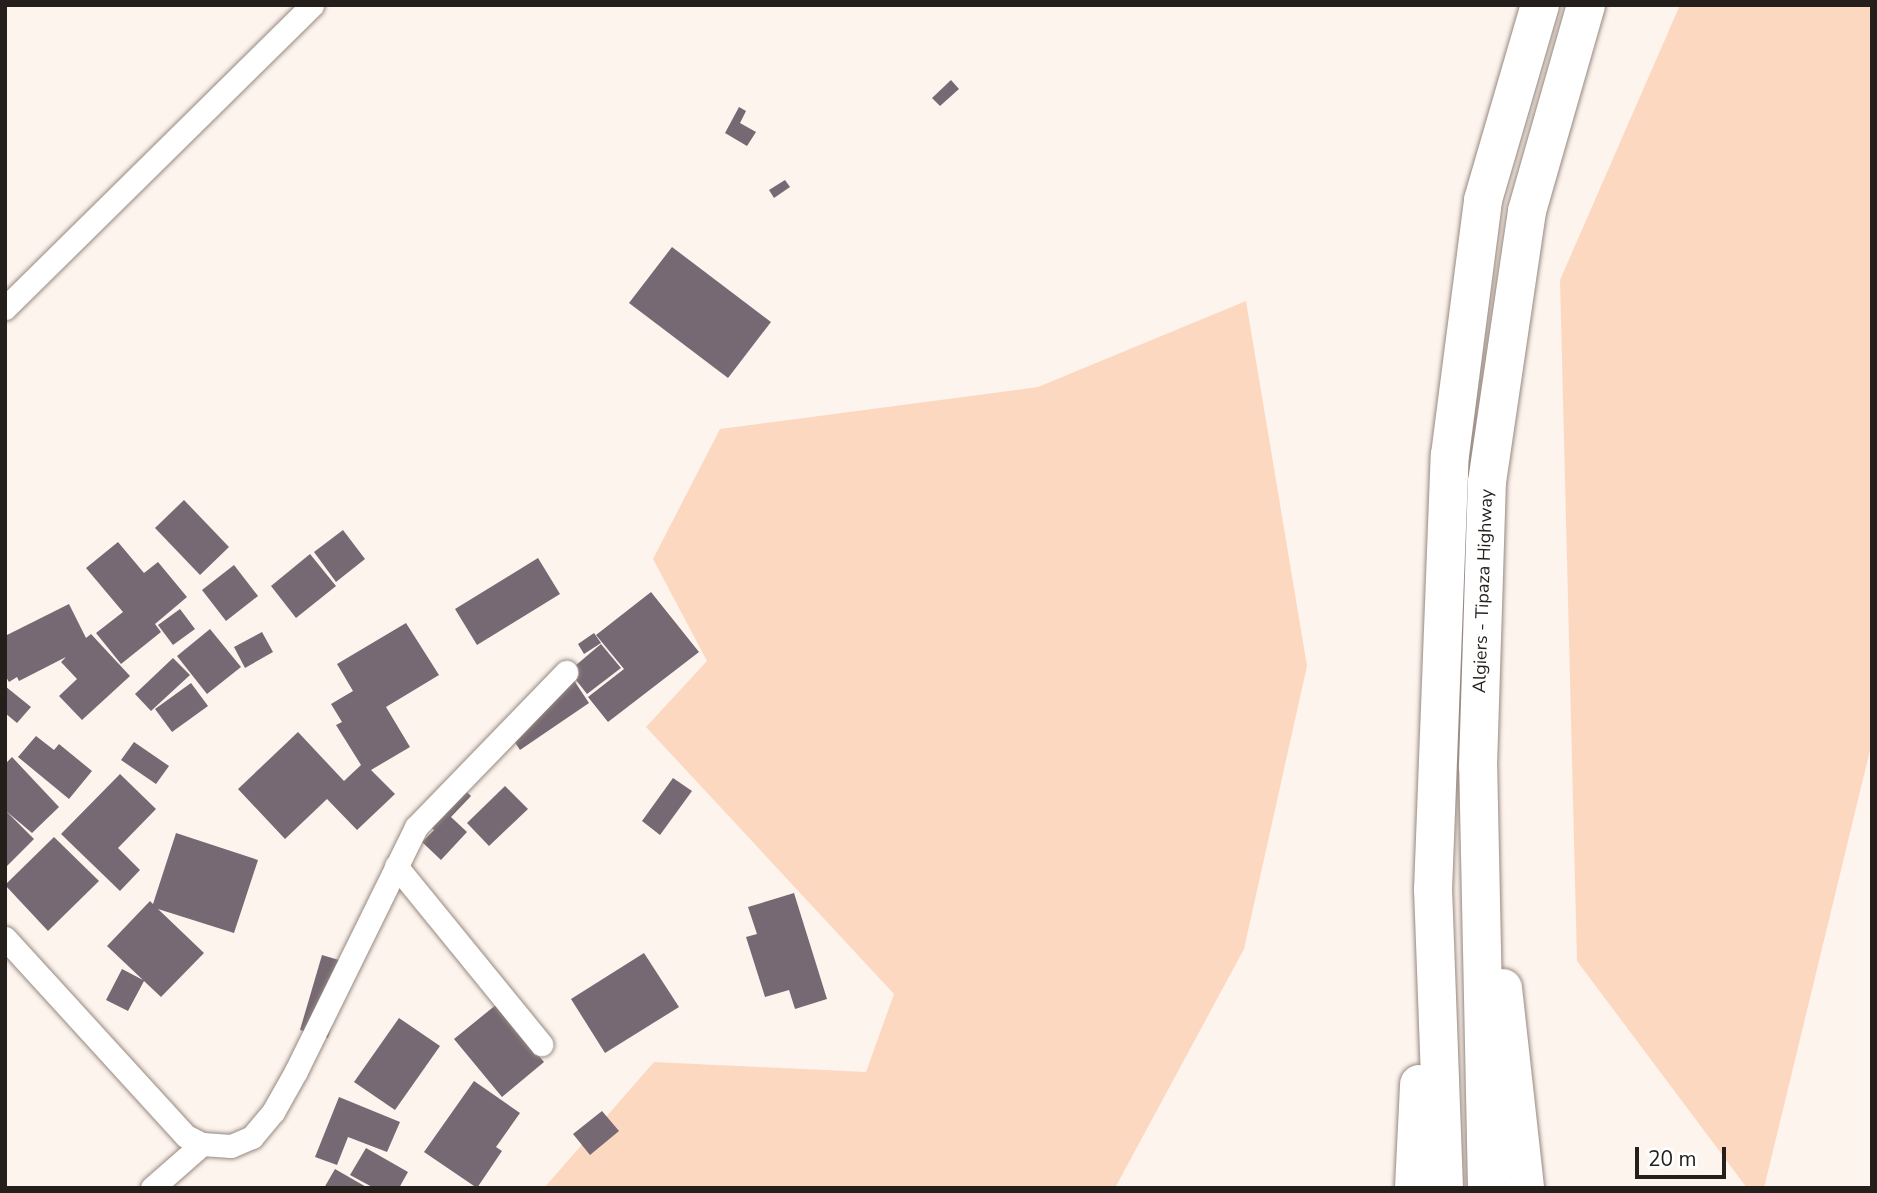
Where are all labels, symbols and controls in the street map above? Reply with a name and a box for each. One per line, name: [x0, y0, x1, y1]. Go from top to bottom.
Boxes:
street label: Algiers - Tipaza Highway: [1469, 489, 1497, 693]
scale bar: [1639, 1134, 1730, 1178]
text: 20 m: [1648, 1145, 1697, 1173]

